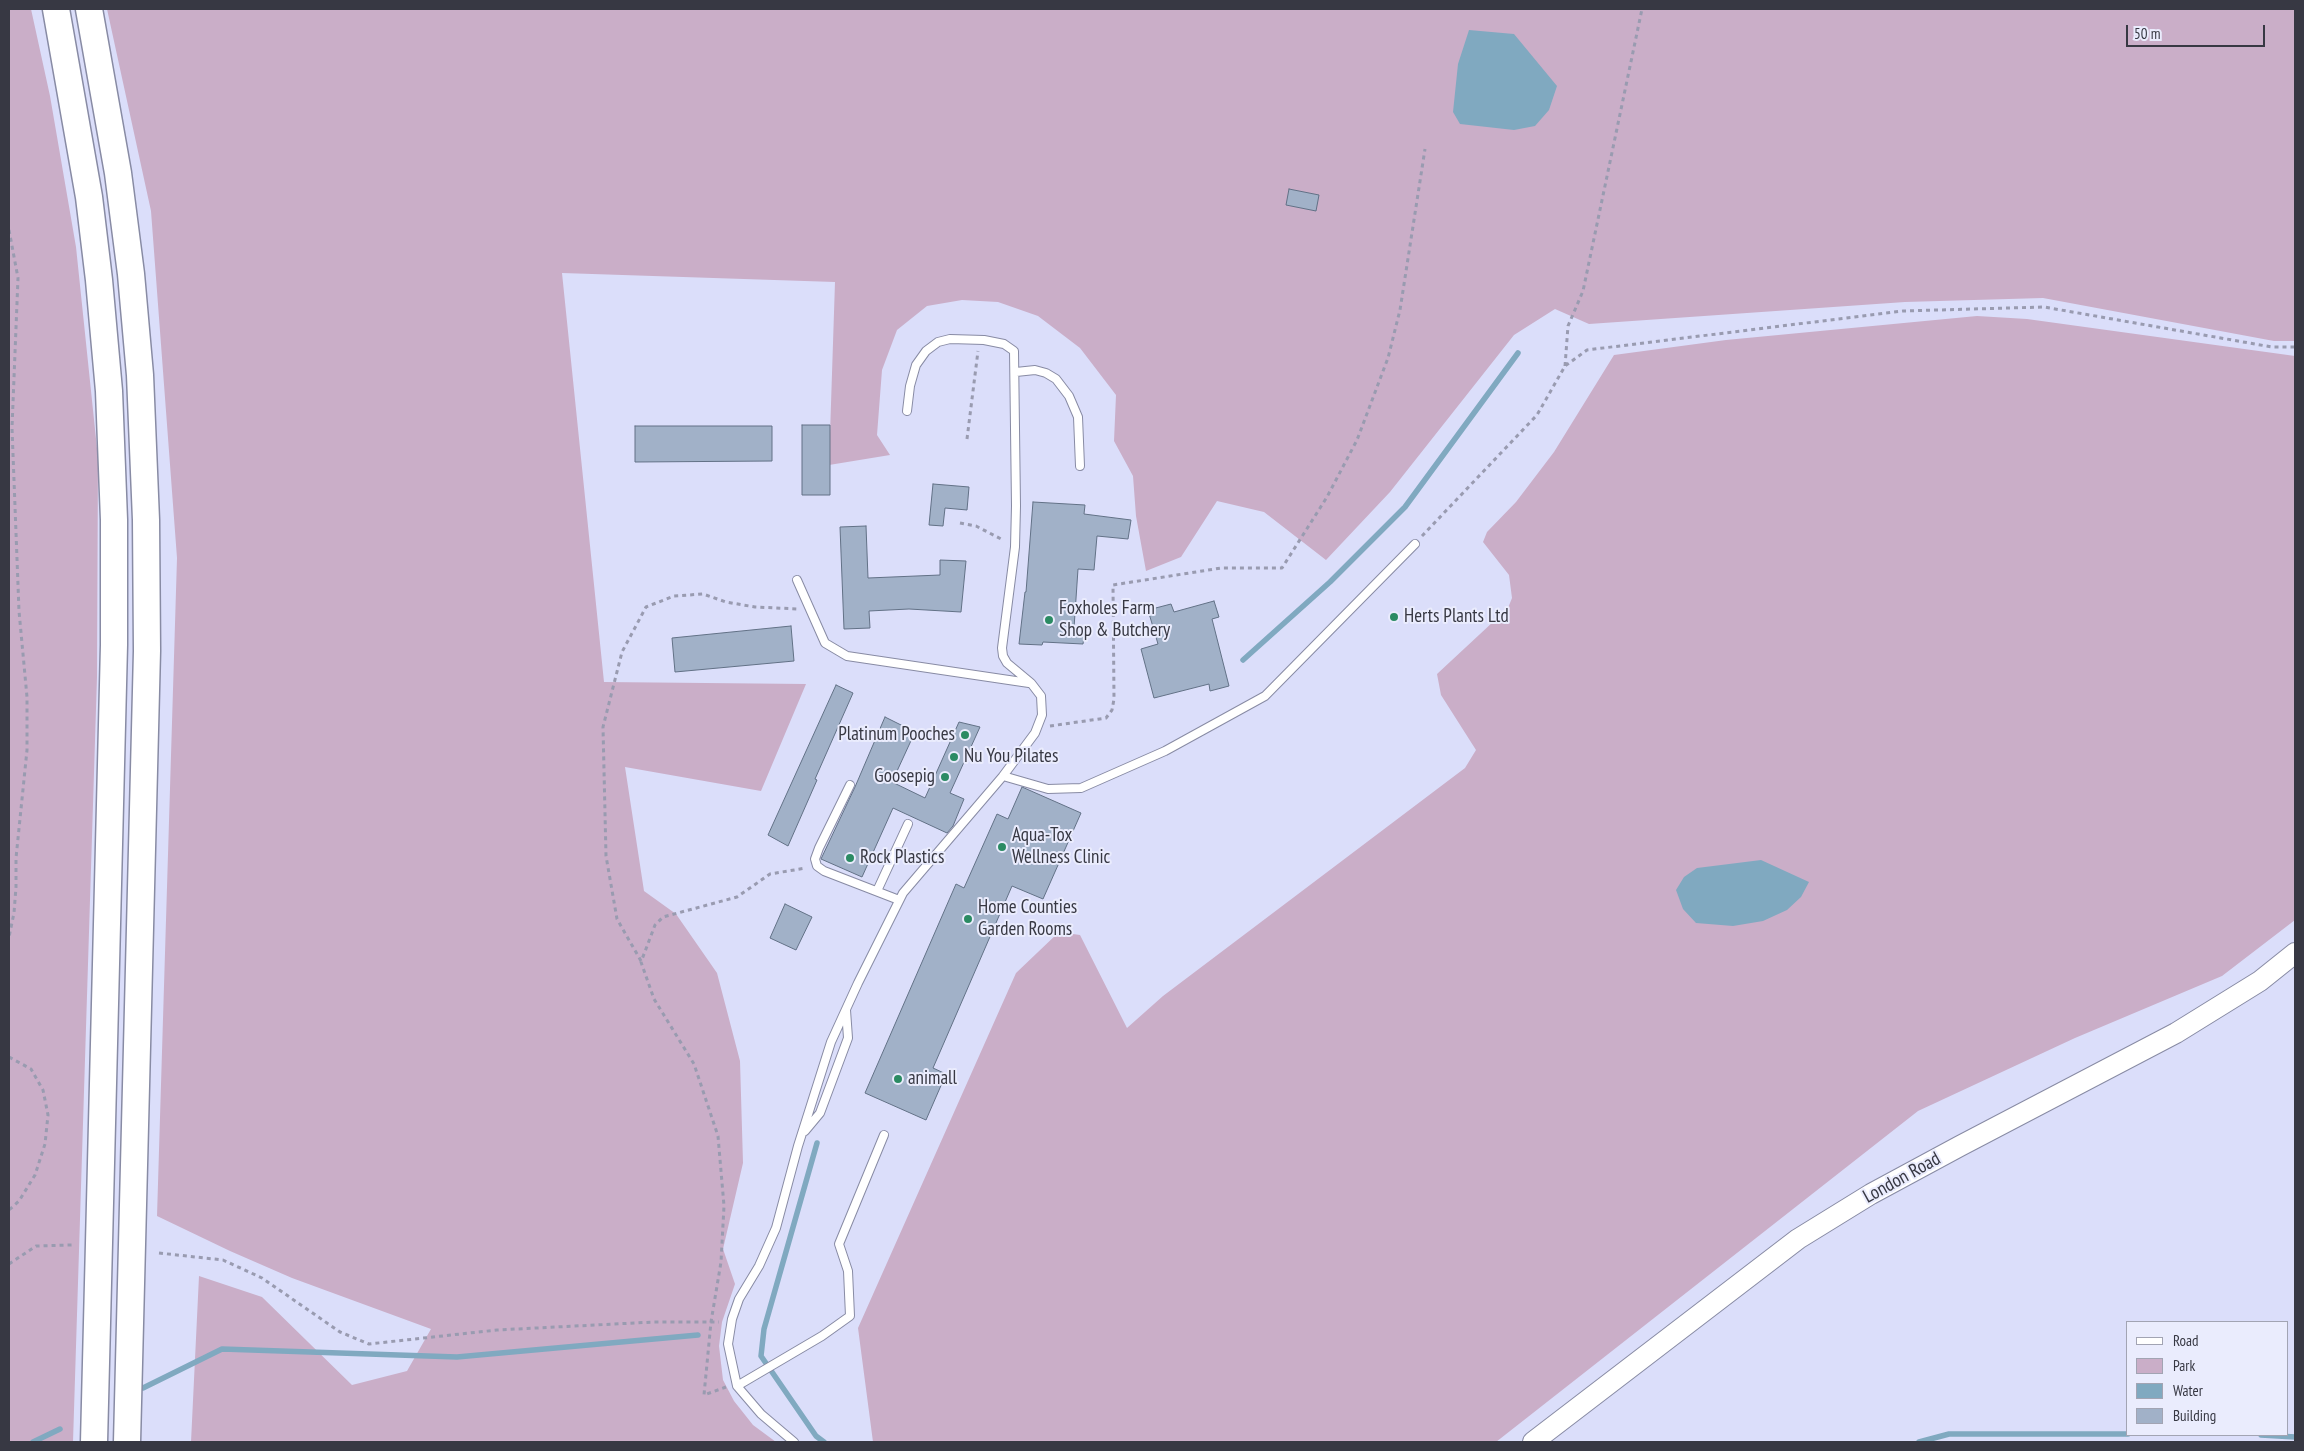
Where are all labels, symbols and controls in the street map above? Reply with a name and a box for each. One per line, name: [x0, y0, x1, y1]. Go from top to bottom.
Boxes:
scale bar: [2129, 15, 2268, 47]
text: 50 m: [2134, 24, 2160, 43]
place label: Foxholes Farm Shop & Butchery: [1059, 598, 1170, 642]
place label: Herts Plants Ltd: [1404, 606, 1509, 628]
marker: Herts Plants Ltd: [1388, 611, 1400, 623]
marker: Foxholes Farm Shop & Butchery: [1043, 614, 1055, 626]
place label: Platinum Pooches: [838, 724, 955, 746]
marker: Platinum Pooches: [959, 729, 971, 741]
place label: Nu You Pilates: [964, 746, 1058, 768]
marker: Nu You Pilates: [948, 751, 960, 763]
place label: Goosepig: [874, 766, 935, 788]
marker: Goosepig: [939, 771, 951, 783]
place label: Aqua-Tox Wellness Clinic: [1012, 825, 1110, 869]
marker: Aqua-Tox Wellness Clinic: [996, 841, 1008, 853]
place label: Rock Plastics: [860, 847, 944, 869]
marker: Rock Plastics: [844, 852, 856, 864]
place label: Home Counties Garden Rooms: [978, 897, 1077, 941]
marker: Home Counties Garden Rooms: [962, 913, 974, 925]
place label: animall: [908, 1068, 957, 1090]
marker: animall: [892, 1073, 904, 1085]
street label: London Road: [1859, 1147, 1945, 1209]
legend: [2126, 1321, 2289, 1436]
text: Road: [2173, 1331, 2199, 1350]
text: Park: [2173, 1356, 2195, 1375]
text: Water: [2173, 1381, 2203, 1400]
text: Building: [2173, 1406, 2216, 1425]

